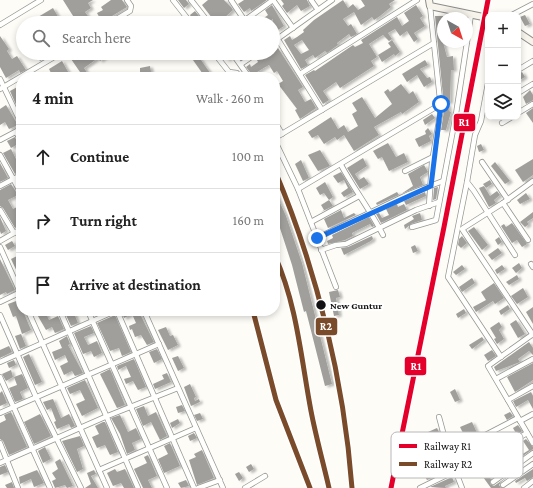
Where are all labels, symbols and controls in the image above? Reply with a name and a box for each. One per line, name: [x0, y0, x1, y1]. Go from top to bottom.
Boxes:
north arrow: [437, 12, 473, 48]
map controls: [485, 12, 521, 120]
button: +: [485, 12, 521, 48]
search box: [16, 16, 280, 60]
icon: search: [30, 27, 52, 49]
text: Search here: [62, 30, 131, 46]
button: −: [485, 48, 521, 84]
button: layers: [485, 84, 521, 120]
text: 4 min: [32, 89, 74, 108]
text: Walk · 260 m: [196, 91, 264, 106]
route start: [432, 95, 450, 113]
line badge: R1: [453, 113, 476, 132]
text: R1: [459, 116, 469, 128]
icon: ahead: [32, 146, 54, 168]
text: Continue: [70, 149, 129, 165]
text: 100 m: [232, 149, 264, 164]
icon: right: [32, 210, 54, 232]
text: Turn right: [70, 213, 137, 229]
text: 160 m: [233, 213, 264, 228]
route end: [308, 229, 326, 247]
icon: arrive: [32, 274, 54, 296]
text: Arrive at destination: [70, 277, 201, 293]
marker: New Guntur: [314, 298, 328, 312]
place label: New Guntur: [330, 300, 382, 311]
line badge: R2: [315, 317, 338, 336]
text: R2: [320, 320, 333, 332]
line badge: R1: [404, 356, 427, 376]
text: R1: [411, 360, 421, 372]
legend: [391, 432, 523, 478]
text: Railway R1: [424, 440, 471, 453]
text: Railway R2: [424, 458, 472, 471]

